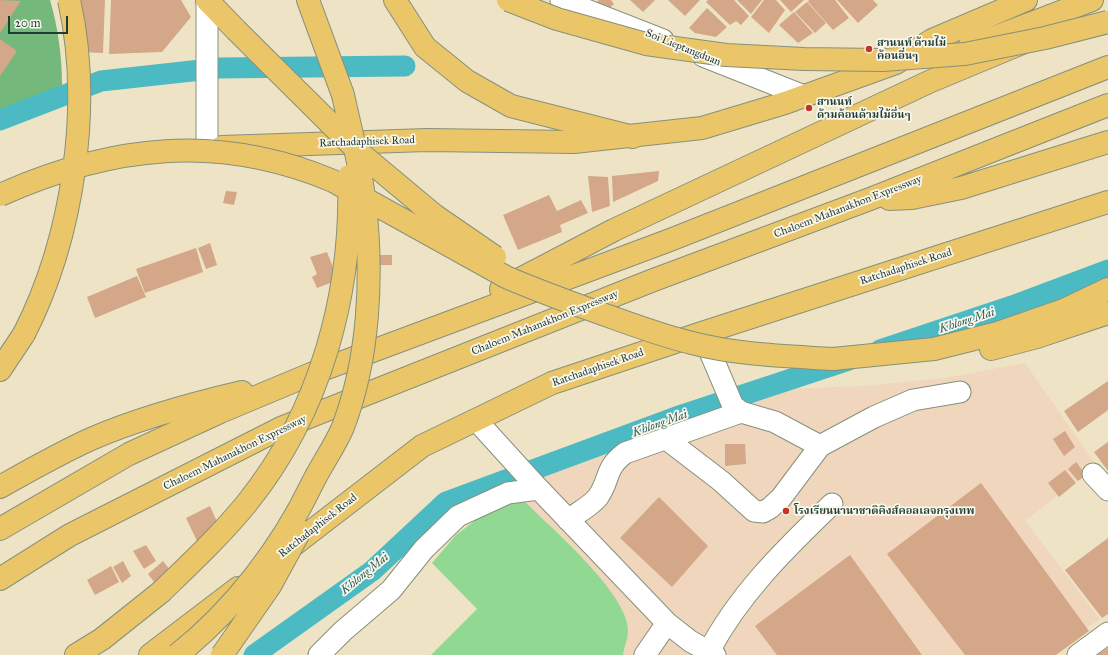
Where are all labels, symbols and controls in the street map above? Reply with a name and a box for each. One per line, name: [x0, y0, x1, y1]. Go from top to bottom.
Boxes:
scale bar: [10, 8, 70, 34]
text: 20 m: [15, 16, 41, 30]
street label: Soi Lieptangduan: [643, 27, 723, 69]
place label: สานนท์ ด้ามไม้ ค้อนอื่นๆ: [877, 36, 946, 62]
marker: สานนท์ ด้ามไม้ ค้อนอื่นๆ: [864, 44, 874, 54]
place label: สานนท์ ด้ามค้อนด้ามไม้อื่นๆ: [817, 95, 911, 121]
marker: สานนท์ ด้ามค้อนด้ามไม้อื่นๆ: [804, 103, 814, 113]
street label: Ratchadaphisek Road: [319, 134, 415, 150]
street label: Chaloem Mahanakhon Expressway: [772, 173, 924, 241]
street label: Ratchadaphisek Road: [858, 246, 954, 288]
street label: Chaloem Mahanakhon Expressway: [470, 287, 620, 359]
water label: Khlong Mai: [937, 305, 997, 337]
street label: Ratchadaphisek Road: [551, 346, 645, 390]
water label: Khlong Mai: [631, 407, 689, 441]
street label: Chaloem Mahanakhon Expressway: [161, 413, 309, 493]
street label: Ratchadaphisek Road: [276, 491, 360, 561]
place label: โรงเรียนนานาชาติคิงส์คอลเลจกรุงเทพ: [794, 504, 974, 518]
marker: โรงเรียนนานาชาติคิงส์คอลเลจกรุงเทพ: [781, 506, 791, 516]
water label: Khlong Mai: [338, 550, 392, 598]

